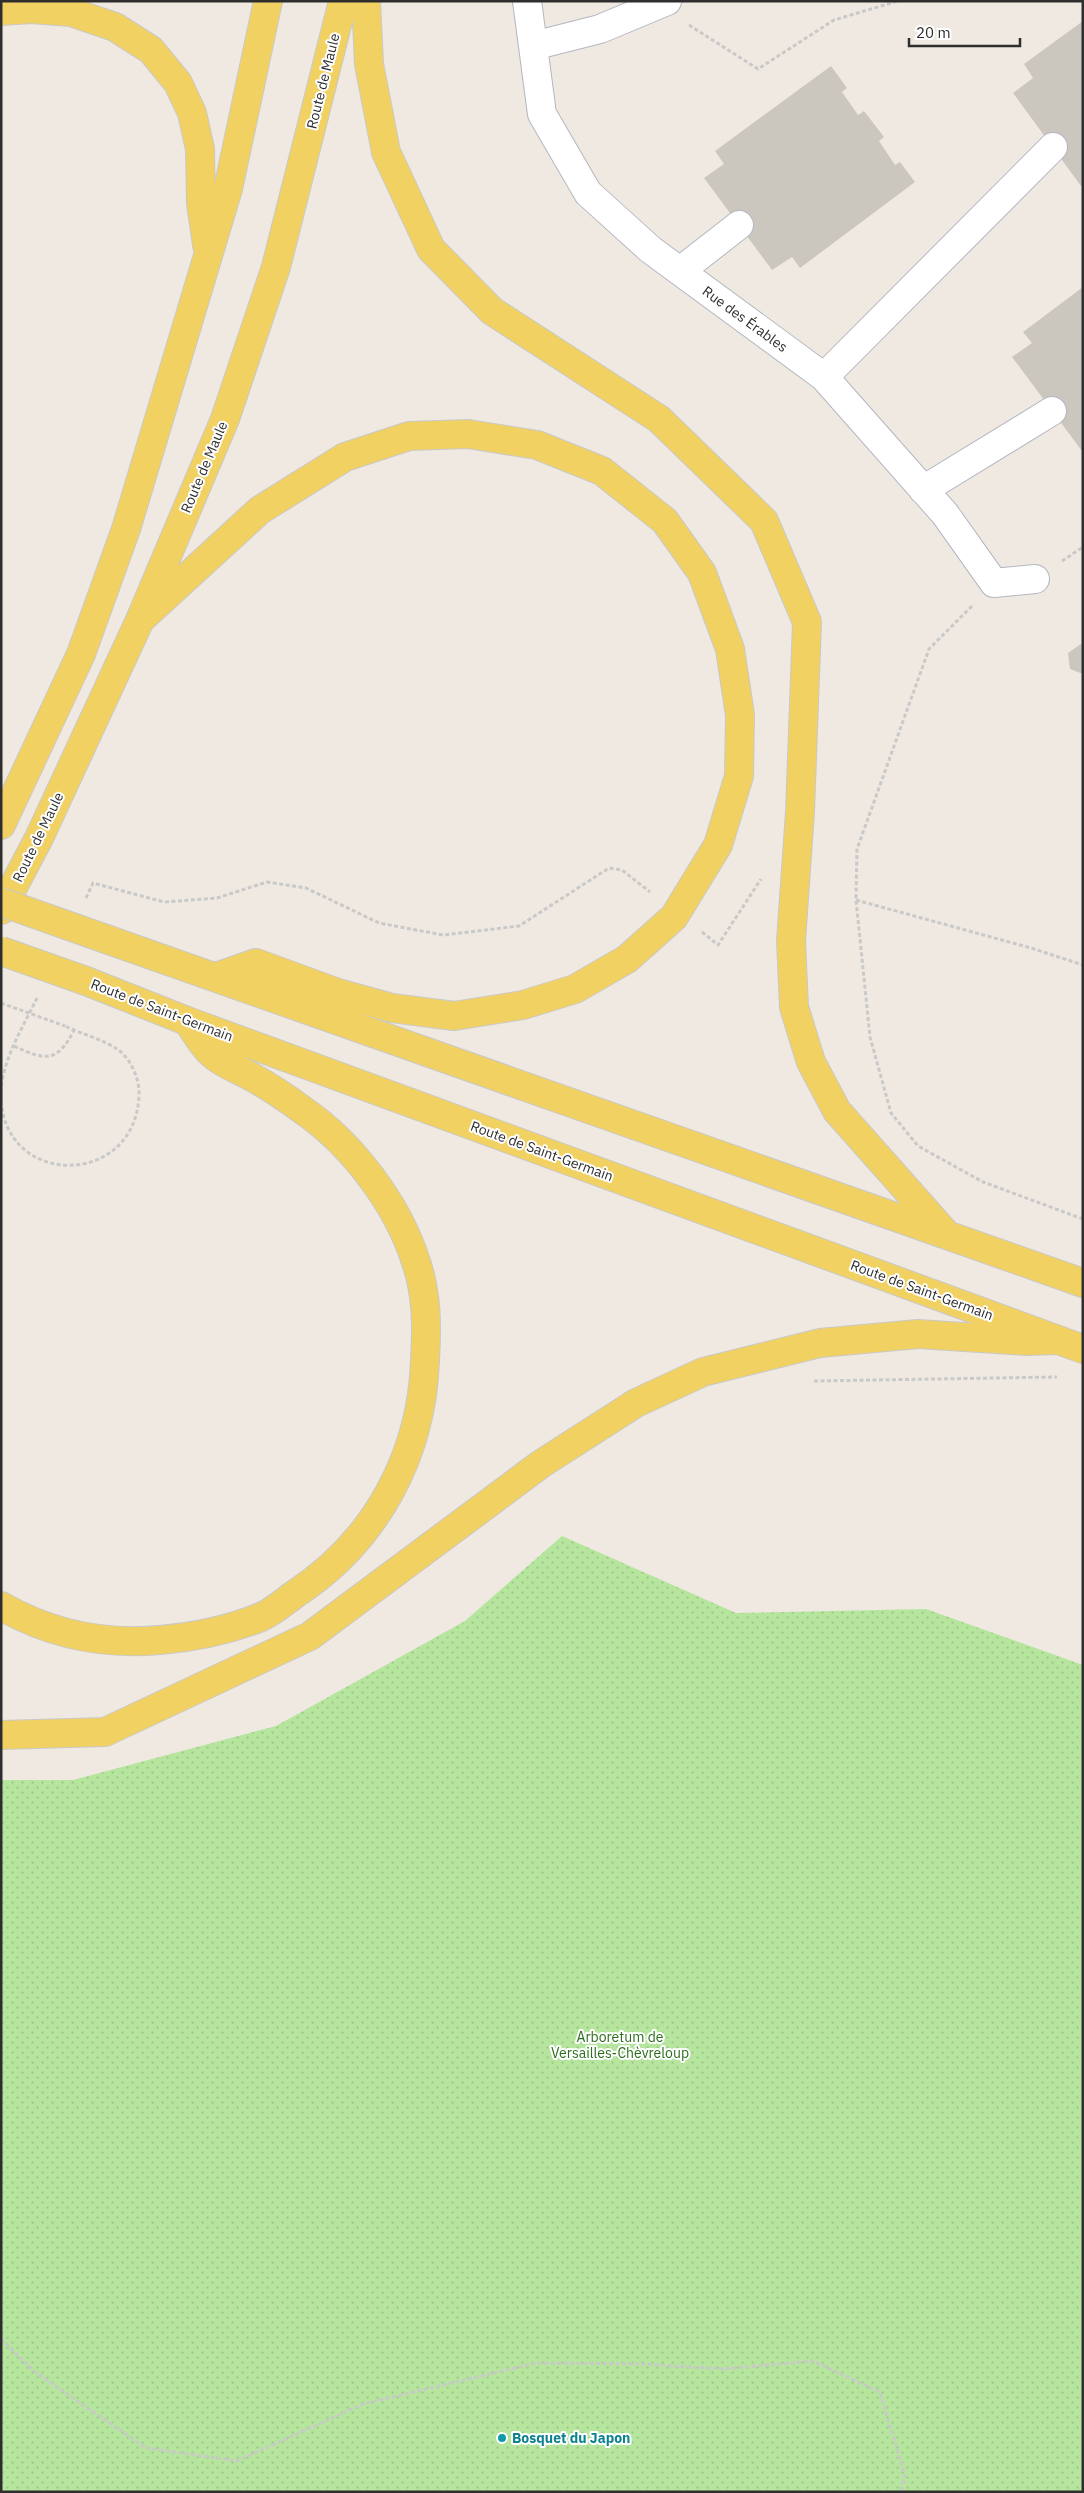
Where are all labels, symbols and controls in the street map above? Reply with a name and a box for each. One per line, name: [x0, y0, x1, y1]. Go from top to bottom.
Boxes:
scale bar: [909, 15, 1020, 47]
text: 20 m: [916, 23, 951, 42]
street label: Route de Maule: [302, 31, 344, 131]
street label: Rue des Érables: [699, 281, 792, 356]
street label: Route de Maule: [177, 418, 232, 516]
street label: Route de Maule: [8, 789, 68, 885]
street label: Route de Saint-Germain: [88, 975, 236, 1045]
street label: Route de Saint-Germain: [468, 1117, 616, 1185]
street label: Route de Saint-Germain: [848, 1256, 996, 1324]
park label: Arboretum de Versailles-Chèvreloup: [551, 2028, 689, 2062]
place label: Bosquet du Japon: [512, 2429, 630, 2447]
marker: Bosquet du Japon: [496, 2432, 508, 2444]

